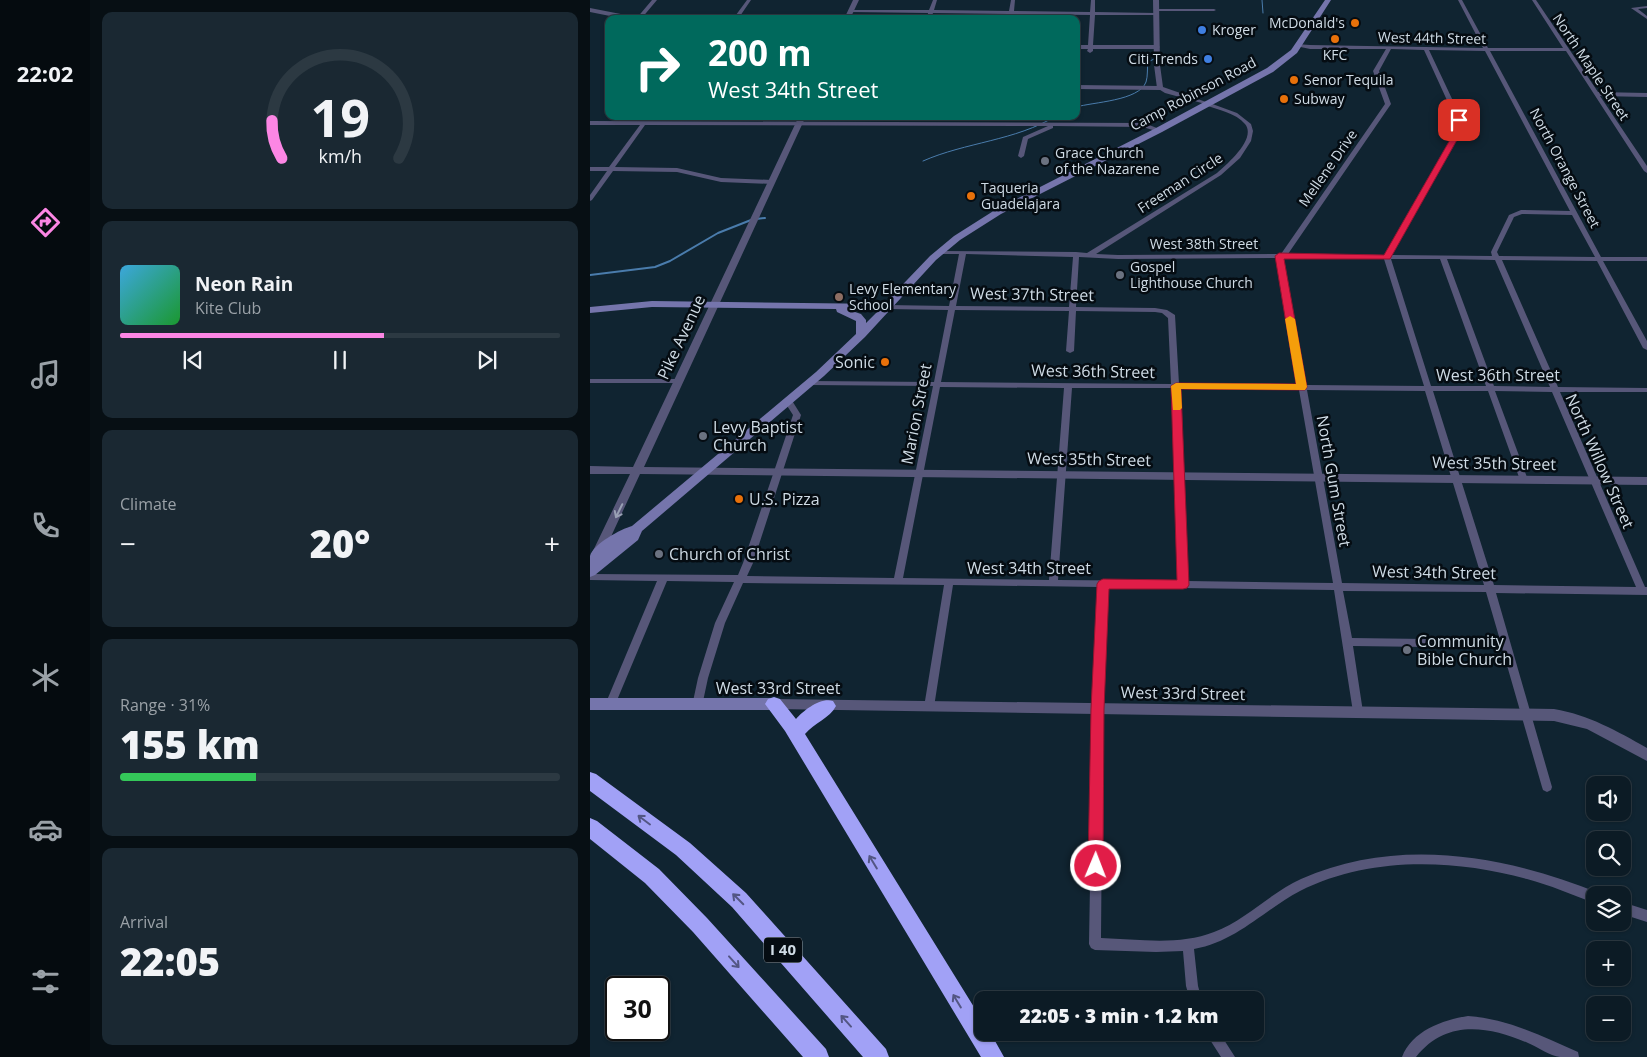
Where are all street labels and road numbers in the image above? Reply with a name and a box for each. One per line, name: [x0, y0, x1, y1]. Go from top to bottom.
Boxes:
street label: North Maple Street: [1549, 10, 1634, 124]
street label: West 44th Street: [1378, 27, 1486, 48]
street label: Camp Robinson Road: [1126, 52, 1259, 135]
street label: North Orange Street: [1526, 105, 1605, 231]
street label: Mellene Drive: [1294, 125, 1361, 210]
street label: Freeman Circle: [1134, 148, 1226, 217]
street label: West 38th Street: [1150, 234, 1258, 253]
street label: West 37th Street: [970, 282, 1094, 306]
street label: Pike Avenue: [652, 291, 710, 383]
street label: West 36th Street: [1031, 359, 1155, 383]
street label: Marion Street: [895, 361, 937, 466]
street label: West 36th Street: [1436, 364, 1560, 386]
street label: North Willow Street: [1560, 390, 1640, 532]
street label: North Gum Street: [1312, 414, 1356, 549]
street label: West 35th Street: [1027, 447, 1151, 471]
street label: West 35th Street: [1432, 451, 1556, 475]
street label: West 34th Street: [967, 557, 1091, 579]
street label: West 34th Street: [1372, 560, 1496, 584]
street label: West 33rd Street: [716, 677, 841, 699]
street label: West 33rd Street: [1120, 681, 1246, 705]
road number: I 40: [764, 938, 802, 962]

